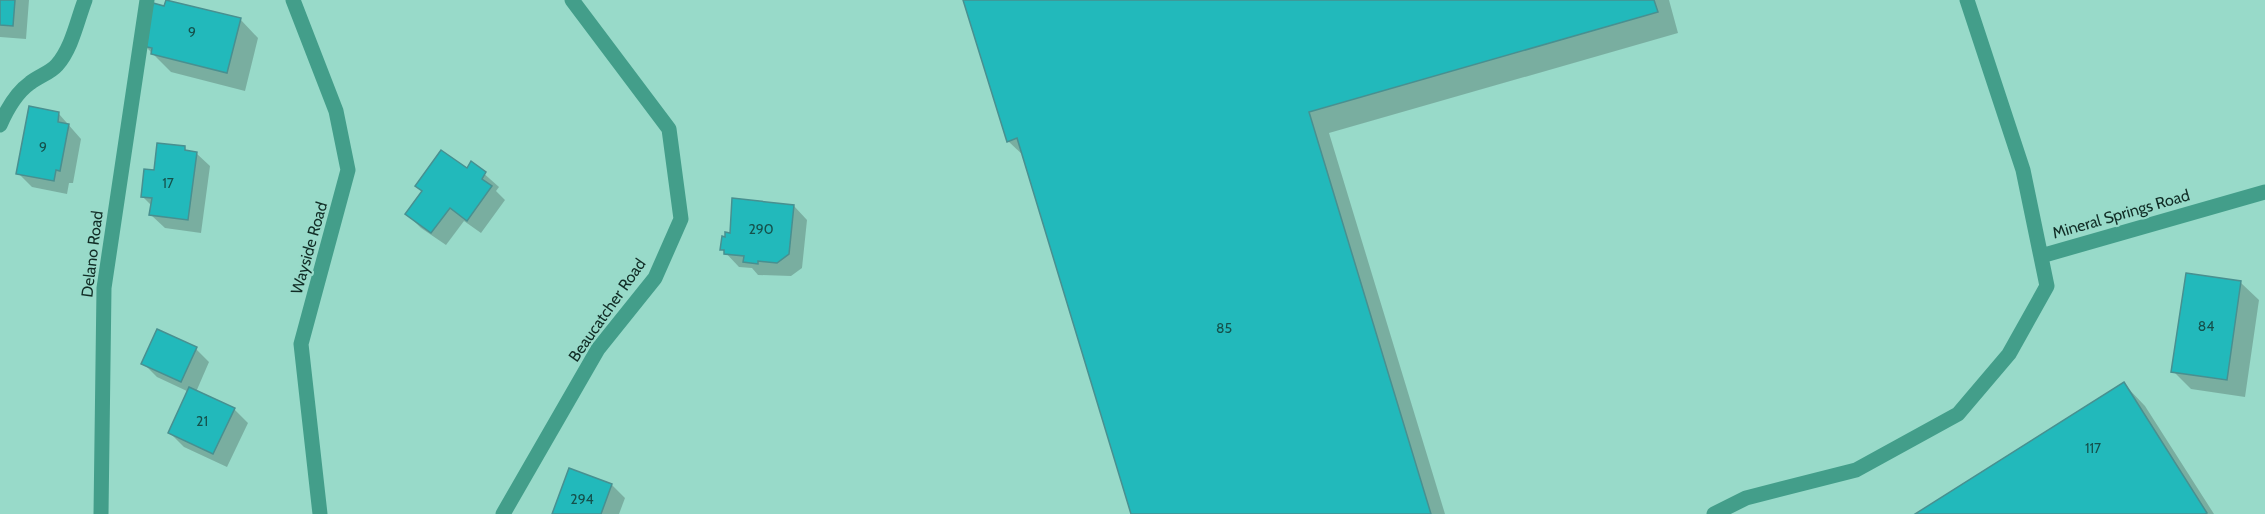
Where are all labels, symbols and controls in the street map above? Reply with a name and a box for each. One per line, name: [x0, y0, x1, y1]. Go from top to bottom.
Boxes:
house number: 9: [188, 23, 196, 41]
house number: 9: [39, 138, 47, 156]
house number: 17: [162, 174, 174, 192]
street label: Mineral Springs Road: [2050, 185, 2192, 243]
street label: Wayside Road: [287, 200, 331, 296]
street label: Delano Road: [77, 210, 107, 298]
house number: 290: [748, 220, 774, 238]
street label: Beaucatcher Road: [564, 255, 650, 365]
house number: 84: [2198, 317, 2214, 335]
house number: 85: [1216, 319, 1232, 337]
house number: 21: [196, 412, 208, 430]
house number: 117: [2085, 439, 2101, 457]
house number: 294: [570, 490, 594, 508]

